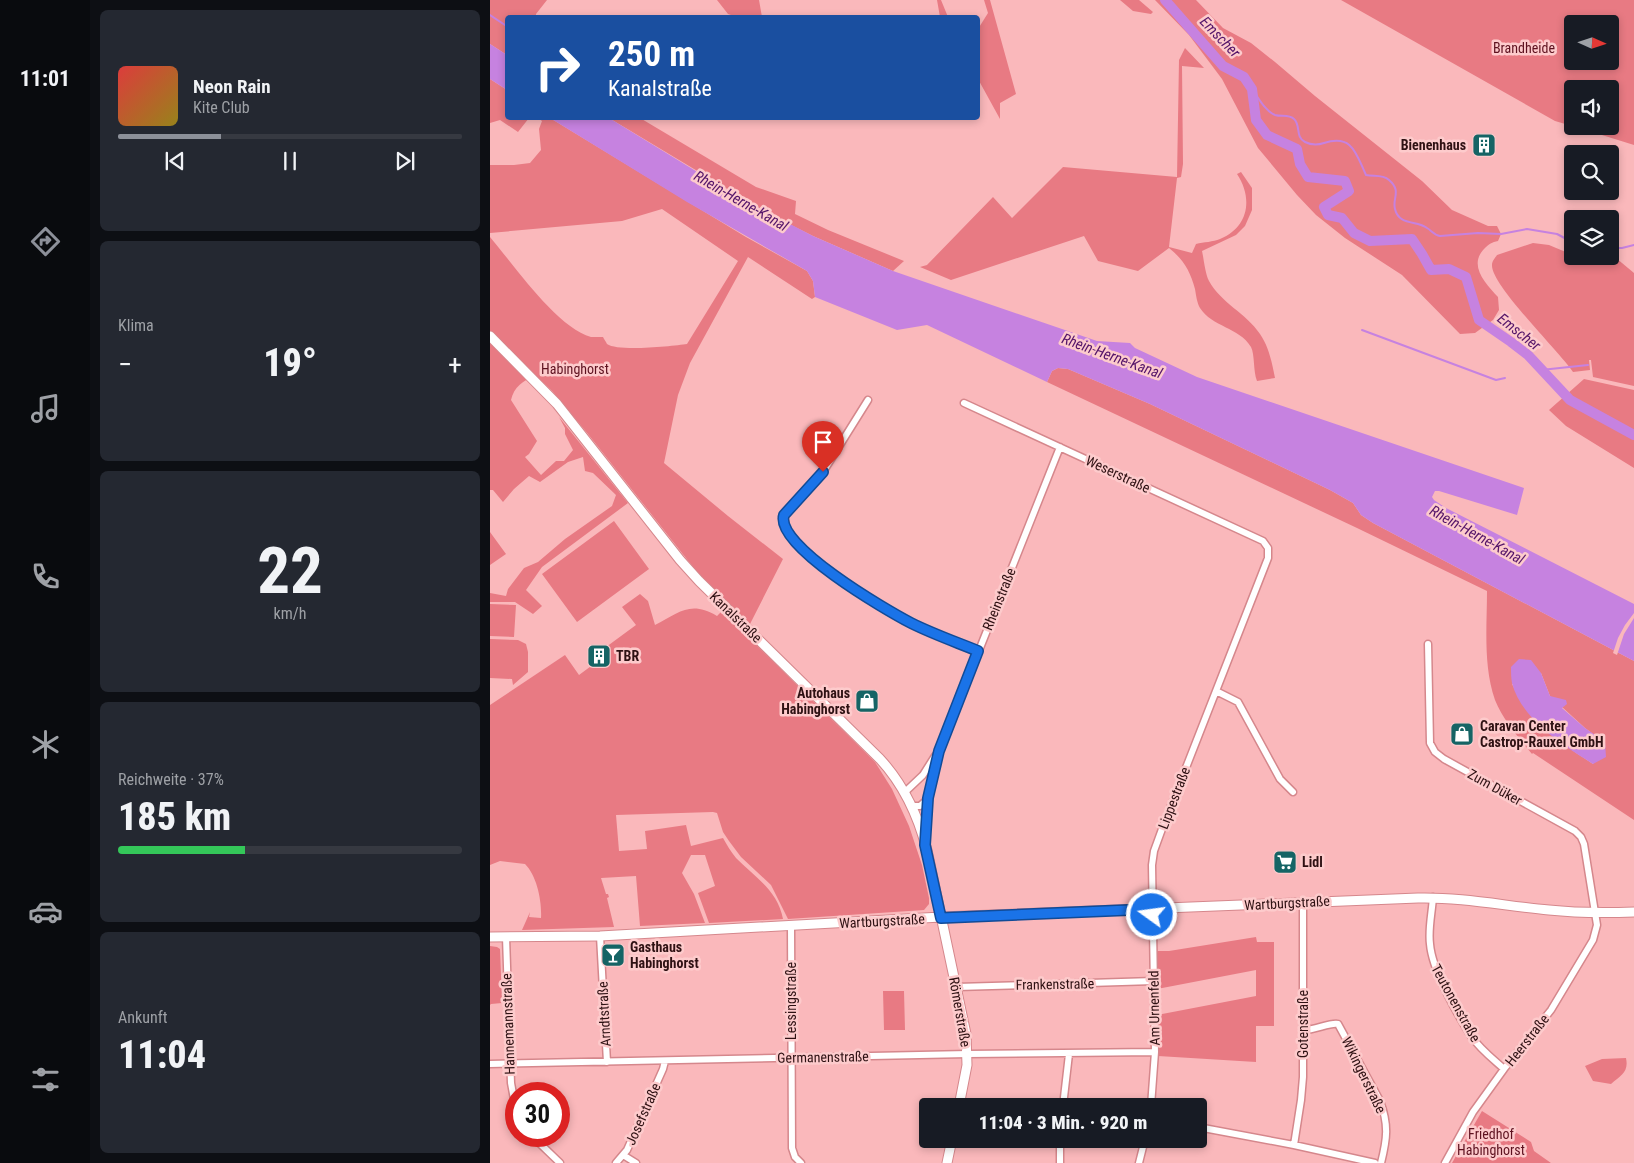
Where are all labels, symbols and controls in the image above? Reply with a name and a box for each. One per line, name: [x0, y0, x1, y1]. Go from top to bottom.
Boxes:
water label: Emscher: [1196, 13, 1244, 62]
north arrow: [1564, 15, 1619, 70]
map controls: [1564, 15, 1619, 265]
text: 250 m: [608, 34, 695, 75]
icon: right: [525, 35, 590, 100]
park label: Brandheide: [1493, 40, 1555, 56]
text: 11:01: [20, 66, 70, 91]
text: Neon Rain: [193, 75, 271, 98]
text: Kanalstraße: [608, 76, 712, 101]
button: sound: [1564, 80, 1619, 135]
text: Kite Club: [193, 98, 250, 117]
building icon: Bienenhaus: [1471, 132, 1497, 158]
place label: Bienenhaus: [1401, 137, 1466, 153]
button: search: [1564, 145, 1619, 200]
icon: previous: [161, 147, 189, 175]
icon: pause: [276, 147, 304, 175]
icon: next: [391, 147, 419, 175]
water label: Rhein-Herne-Kanal: [691, 167, 792, 236]
button: layers: [1564, 210, 1619, 265]
icon: directions: [28, 224, 63, 259]
water label: Emscher: [1494, 310, 1545, 355]
text: Klima: [118, 316, 154, 335]
water label: Rhein-Herne-Kanal: [1059, 329, 1165, 383]
text: 19°: [263, 341, 317, 385]
text: −: [118, 348, 132, 381]
text: +: [448, 348, 462, 381]
park label: Habinghorst: [541, 361, 609, 377]
icon: music: [28, 391, 63, 426]
pin: [802, 421, 844, 472]
icon: arrive: [809, 428, 837, 456]
street label: Weserstraße: [1083, 452, 1153, 496]
water label: Rhein-Herne-Kanal: [1426, 502, 1528, 569]
text: 22: [257, 533, 323, 609]
icon: phone: [28, 559, 63, 594]
street label: Rheinstraße: [979, 565, 1019, 633]
street label: Kanalstraße: [707, 588, 766, 646]
text: km/h: [274, 604, 306, 623]
building icon: TBR: [586, 643, 612, 669]
place label: TBR: [616, 648, 639, 664]
place label: Autohaus Habinghorst: [781, 685, 850, 717]
shop icon: Autohaus Habinghorst: [854, 688, 880, 714]
place label: Caravan Center Castrop-Rauxel GmbH: [1480, 718, 1604, 750]
shop icon: Caravan Center Castrop-Rauxel GmbH: [1449, 721, 1475, 747]
icon: climate: [28, 727, 63, 762]
street label: Lippestraße: [1155, 764, 1193, 831]
street label: Zum Düker: [1465, 766, 1525, 808]
text: Reichweite · 37%: [118, 770, 224, 789]
text: 185 km: [118, 795, 231, 839]
supermarket icon: Lidl: [1272, 849, 1298, 875]
place label: Lidl: [1302, 854, 1323, 870]
position arrow: [1125, 888, 1177, 940]
street label: Wartburgstraße: [1244, 893, 1331, 913]
icon: car: [28, 894, 63, 929]
street label: Wartburgstraße: [839, 911, 926, 931]
place label: Gasthaus Habinghorst: [630, 939, 699, 971]
bar icon: Gasthaus Habinghorst: [600, 942, 626, 968]
street label: Teutonenstraße: [1428, 961, 1484, 1045]
street label: Lessingstraße: [783, 962, 799, 1040]
street label: Am Urnenfeld: [1145, 970, 1163, 1046]
street label: Hannemannstraße: [498, 973, 518, 1075]
street label: Frankenstraße: [1016, 975, 1095, 993]
street label: Römerstraße: [946, 976, 974, 1049]
street label: Arndtstraße: [594, 981, 614, 1047]
street label: Gotenstraße: [1295, 990, 1311, 1058]
text: Ankunft: [118, 1008, 167, 1027]
street label: Heerstraße: [1502, 1011, 1552, 1069]
text: 11:04: [118, 1033, 206, 1077]
street label: Wikingerstraße: [1339, 1034, 1390, 1116]
street label: Germanenstraße: [777, 1048, 869, 1066]
icon: filters: [28, 1062, 63, 1097]
street label: Josefstraße: [622, 1080, 664, 1148]
speed limit sign: 30: [505, 1082, 570, 1147]
text: 11:04 · 3 Min. · 920 m: [979, 1111, 1147, 1134]
park label: Friedhof Habinghorst: [1457, 1126, 1525, 1158]

